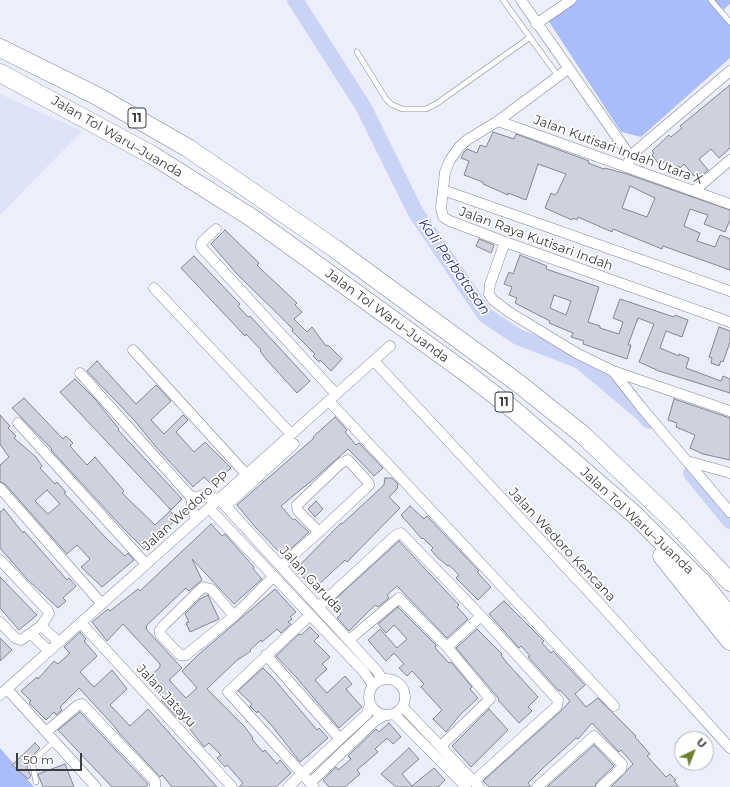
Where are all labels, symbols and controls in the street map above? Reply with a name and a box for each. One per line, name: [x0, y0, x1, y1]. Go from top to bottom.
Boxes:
street label: Jalan Tol Waru–Juanda: [49, 93, 185, 181]
road number: 11: [128, 108, 146, 128]
street label: Jalan Kutisari Indah Utara X: [531, 112, 705, 188]
street label: Jalan Raya Kutisari Indah: [457, 204, 615, 274]
water label: Kali Perbatasan: [414, 216, 494, 318]
street label: Jalan Tol Waru–Juanda: [322, 266, 452, 366]
road number: 11: [495, 392, 513, 412]
street label: Jalan Tol Waru–Juanda: [577, 464, 697, 578]
street label: Jalan Wedoro PP: [139, 468, 233, 554]
street label: Jalan Wedoro Kencana: [505, 485, 619, 605]
street label: Jalan Garuda: [276, 543, 346, 617]
street label: Jalan Jatayu: [133, 661, 199, 731]
north arrow: [674, 731, 714, 771]
text: U: [694, 735, 709, 751]
scale bar: [18, 745, 84, 771]
text: 50 m: [23, 752, 54, 767]

